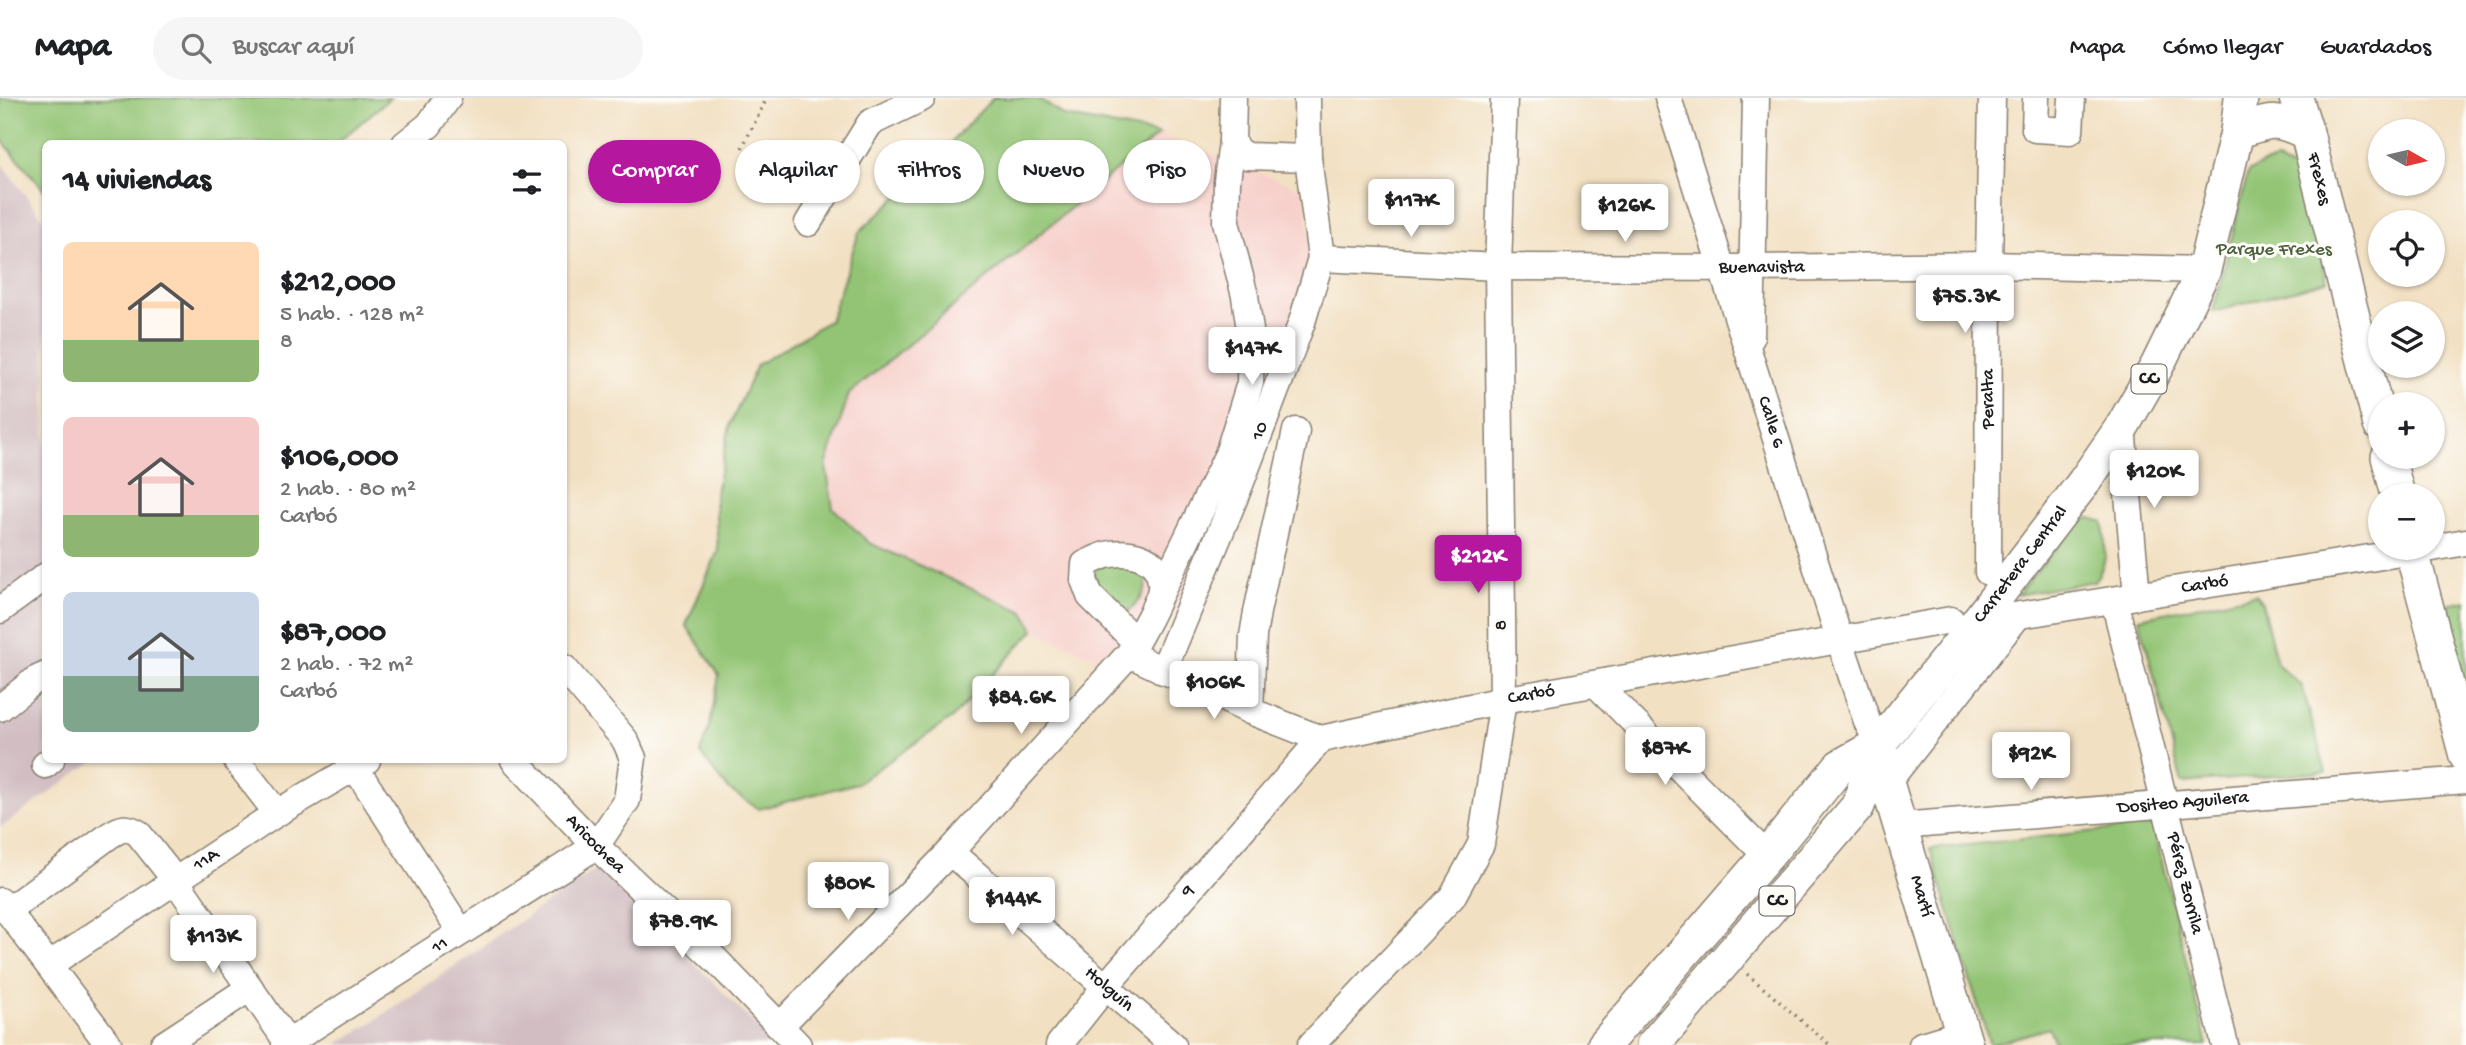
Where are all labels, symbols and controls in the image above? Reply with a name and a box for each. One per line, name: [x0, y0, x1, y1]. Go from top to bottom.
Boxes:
search box: [153, 17, 643, 80]
text: Mapa: [35, 29, 111, 67]
icon: search: [177, 29, 215, 67]
text: Buscar aquí: [233, 33, 354, 64]
text: Mapa: [2070, 34, 2125, 63]
text: Cómo llegar: [2163, 34, 2282, 63]
text: Guardados: [2320, 34, 2431, 63]
north arrow: [2368, 119, 2445, 196]
map controls: [2368, 119, 2445, 560]
chip: Comprar: [588, 140, 721, 203]
chip: Alquilar: [735, 140, 860, 203]
chip: Filtros: [874, 140, 984, 203]
chip: Nuevo: [998, 140, 1109, 203]
chip: Piso: [1123, 140, 1211, 203]
street label: Frexes: [2301, 149, 2336, 208]
icon: filters: [508, 163, 546, 201]
text: 14 viviendas: [63, 165, 211, 200]
pin: $117K: [1362, 180, 1460, 239]
pin: $126K: [1576, 184, 1674, 244]
text: $117K: [1384, 188, 1438, 215]
text: $126K: [1597, 193, 1653, 220]
button: locate: [2368, 210, 2445, 287]
park label: Parque Frexes: [2215, 239, 2333, 262]
street label: Buenavista: [1718, 256, 1806, 280]
text: $212,000: [280, 267, 396, 302]
icon: home: [119, 270, 203, 354]
pin: $75.3K: [1908, 275, 2022, 335]
text: $75.3K: [1932, 284, 1998, 311]
button: layers: [2368, 301, 2445, 378]
text: 5 hab. · 128 m²: [280, 302, 424, 329]
pin: $147K: [1203, 328, 1301, 387]
text: 8: [280, 329, 293, 356]
text: $147K: [1224, 336, 1280, 363]
road number: CC: [2132, 365, 2166, 394]
street label: Peralta: [1977, 367, 2000, 430]
button: +: [2368, 392, 2445, 469]
street label: Calle 6: [1752, 393, 1790, 451]
street label: 10: [1246, 418, 1274, 445]
text: $106,000: [280, 442, 398, 477]
icon: home: [119, 445, 203, 529]
pin: $120K: [2105, 450, 2203, 510]
text: $120K: [2126, 459, 2182, 486]
text: 2 hab. · 80 m²: [280, 477, 416, 504]
button: −: [2368, 483, 2445, 560]
street label: Carretera Central: [1969, 501, 2073, 628]
text: Carbó: [280, 504, 337, 531]
pin: $212K: [1429, 536, 1527, 595]
text: $212K: [1451, 544, 1505, 571]
street label: Carbó: [2180, 570, 2230, 600]
text: $87,000: [280, 617, 386, 652]
icon: home: [119, 620, 203, 704]
street label: 8: [1490, 620, 1514, 630]
text: 2 hab. · 72 m²: [280, 652, 413, 679]
pin: $106K: [1165, 662, 1263, 721]
text: $106K: [1185, 670, 1243, 697]
pin: $84.6K: [964, 676, 1078, 736]
text: Carbó: [280, 679, 337, 706]
street label: Carbó: [1506, 679, 1557, 710]
text: $84.6K: [988, 685, 1054, 712]
pin: $87K: [1624, 728, 1706, 787]
pin: $92K: [1990, 732, 2072, 792]
text: $87K: [1641, 736, 1689, 763]
text: $92K: [2008, 741, 2054, 768]
street label: Dositeo Aguilera: [2114, 786, 2251, 820]
street label: Aricochea: [560, 809, 631, 880]
street label: Pérez Zorrila: [2161, 829, 2209, 938]
street label: 11A: [188, 842, 225, 878]
pin: $80K: [807, 862, 889, 922]
text: $80K: [824, 871, 872, 898]
street label: Martí: [1904, 873, 1938, 921]
pin: $144K: [963, 878, 1061, 937]
street label: 9: [1176, 880, 1201, 903]
text: $144K: [985, 886, 1039, 913]
road number: CC: [1760, 886, 1795, 916]
pin: $78.9K: [625, 900, 739, 960]
text: $78.9K: [649, 909, 715, 936]
pin: $113K: [164, 916, 262, 975]
text: $113K: [186, 924, 240, 951]
street label: 11: [426, 932, 453, 960]
street label: Holguín: [1079, 962, 1138, 1017]

